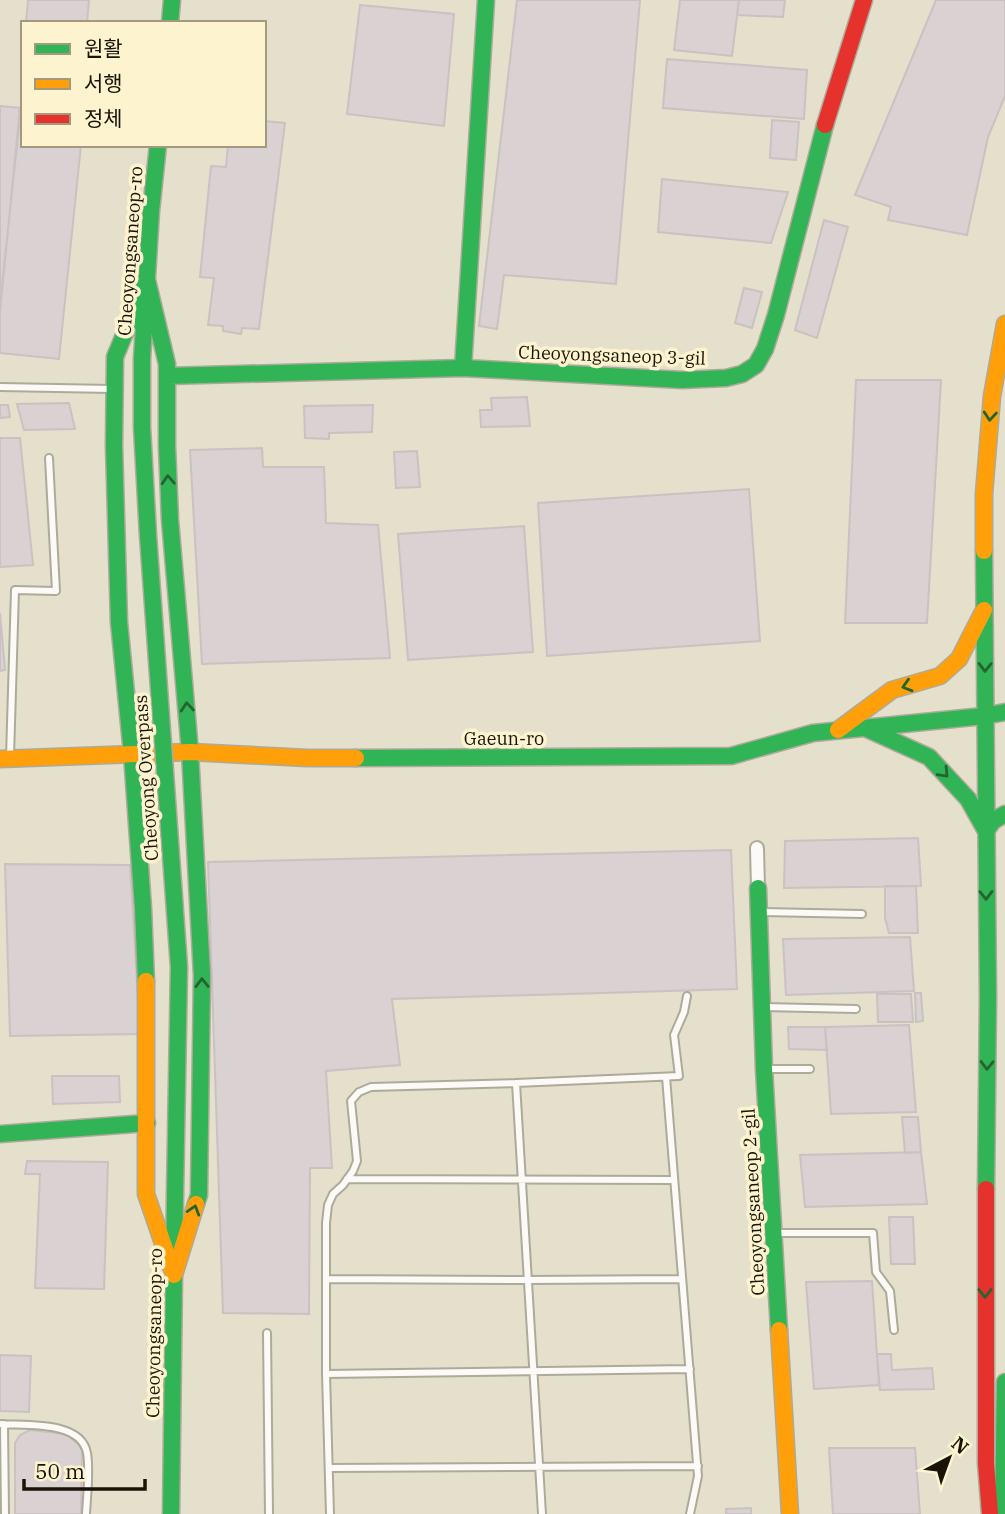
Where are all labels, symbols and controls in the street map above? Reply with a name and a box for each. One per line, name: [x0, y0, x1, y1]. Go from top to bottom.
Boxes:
legend: [21, 21, 266, 147]
text: 원활: [84, 34, 123, 62]
text: 서행: [84, 69, 123, 97]
text: 정체: [84, 104, 123, 132]
street label: Cheoyongsaneop-ro: [113, 165, 147, 337]
street label: Cheoyongsaneop 3-gil: [518, 340, 706, 370]
one-way arrow: [983, 411, 998, 422]
one-way arrow: [161, 475, 176, 486]
one-way arrow: [978, 662, 993, 673]
one-way arrow: [902, 677, 914, 692]
street label: Cheoyong Overpass: [129, 694, 163, 862]
one-way arrow: [179, 701, 194, 713]
street label: Gaeun-ro: [464, 727, 544, 750]
one-way arrow: [936, 765, 949, 778]
one-way arrow: [979, 890, 994, 901]
one-way arrow: [194, 977, 210, 988]
one-way arrow: [979, 1060, 995, 1071]
street label: Cheoyongsaneop 2-gil: [737, 1108, 769, 1296]
one-way arrow: [186, 1204, 201, 1216]
street label: Cheoyongsaneop-ro: [141, 1248, 167, 1418]
one-way arrow: [977, 1288, 993, 1298]
north arrow: [914, 1423, 984, 1493]
text: N: [947, 1431, 974, 1459]
scale bar: [24, 1448, 145, 1492]
text: 50 m: [35, 1457, 85, 1485]

